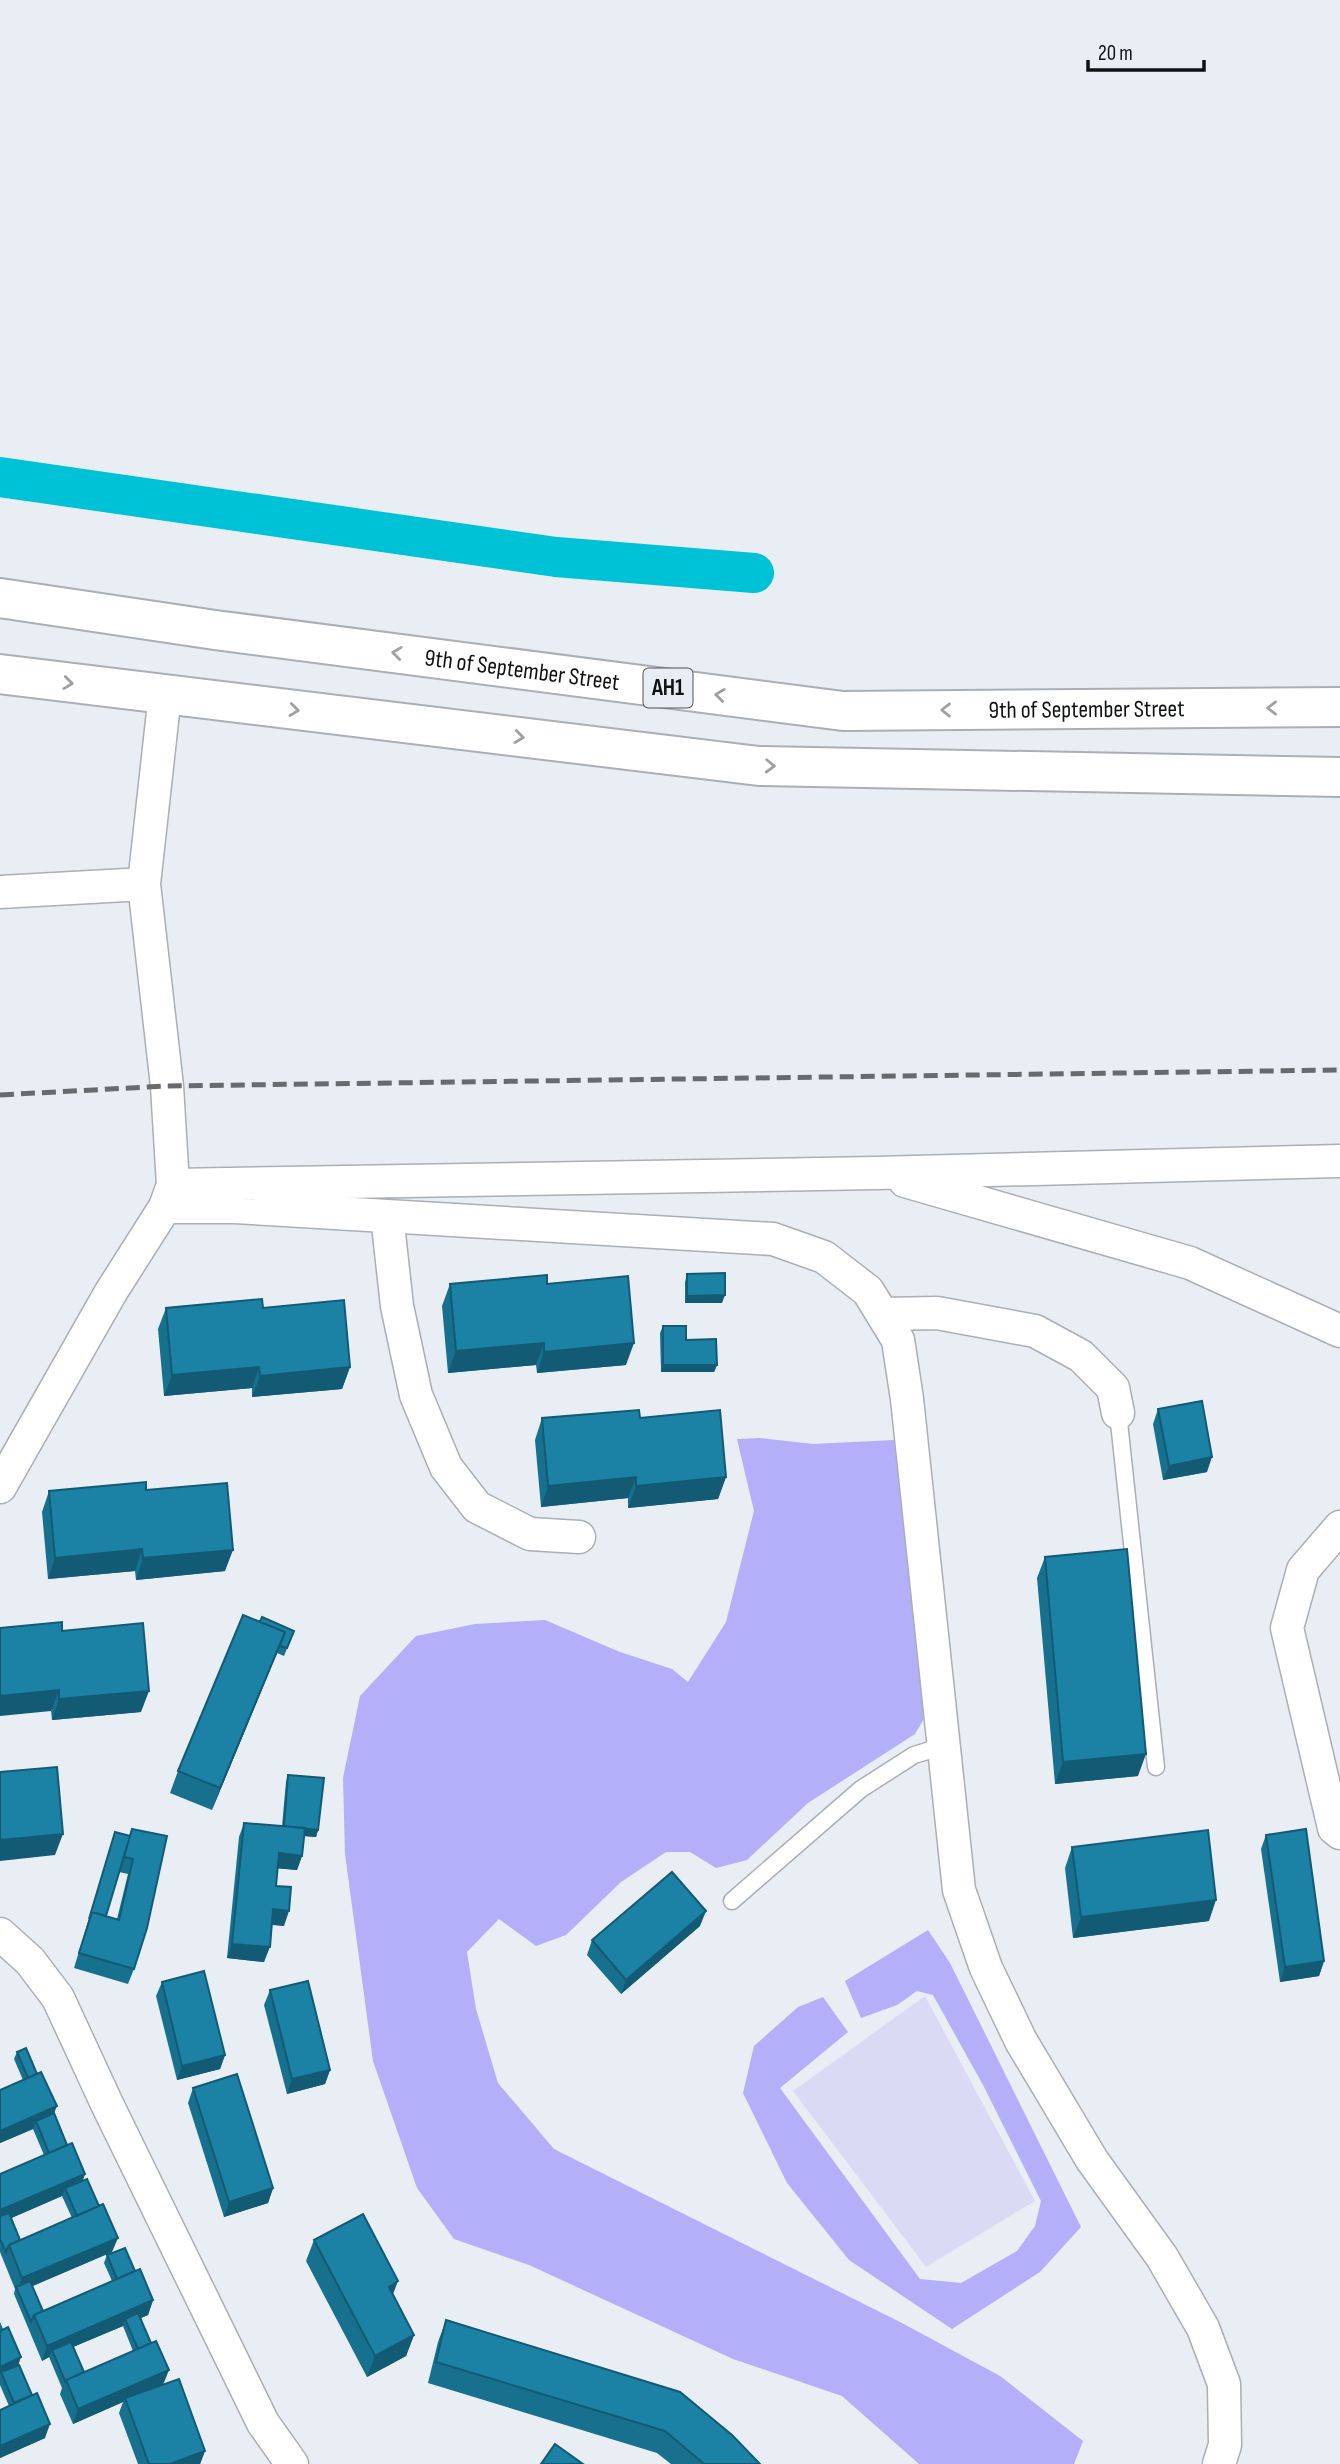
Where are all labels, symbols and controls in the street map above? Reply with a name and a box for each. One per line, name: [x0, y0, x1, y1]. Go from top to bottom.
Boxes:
scale bar: [1088, 28, 1204, 72]
text: 20 m: [1098, 41, 1133, 66]
street label: 9th of September Street: [423, 643, 621, 697]
one-way arrow: [391, 646, 403, 661]
road number: AH1: [644, 668, 692, 708]
one-way arrow: [62, 675, 74, 690]
one-way arrow: [714, 688, 726, 703]
street label: 9th of September Street: [988, 694, 1185, 724]
one-way arrow: [1266, 700, 1277, 716]
one-way arrow: [288, 702, 299, 717]
one-way arrow: [941, 702, 951, 718]
one-way arrow: [514, 730, 525, 745]
one-way arrow: [764, 759, 775, 774]

